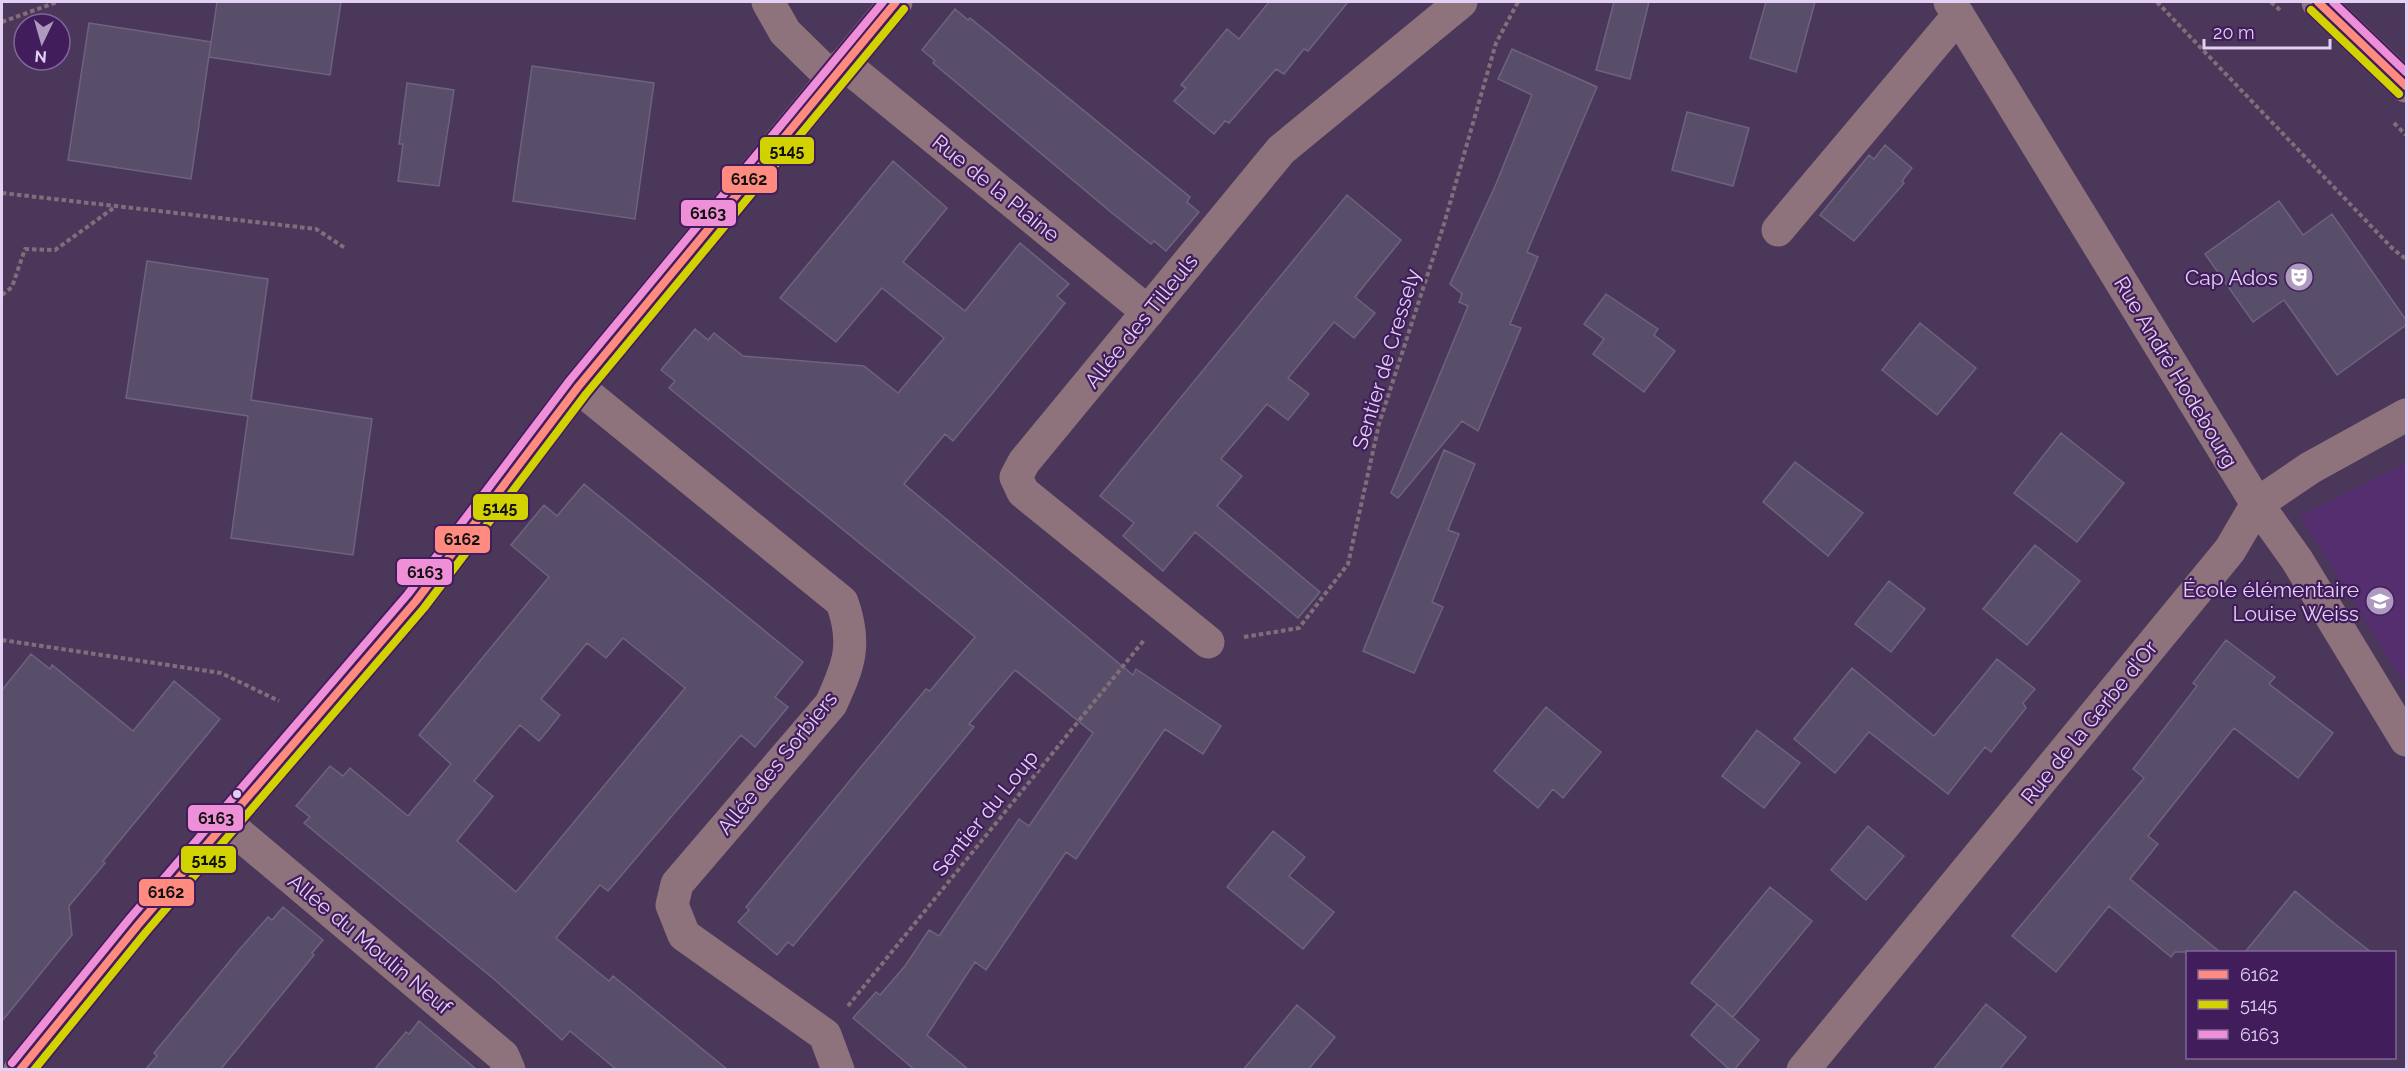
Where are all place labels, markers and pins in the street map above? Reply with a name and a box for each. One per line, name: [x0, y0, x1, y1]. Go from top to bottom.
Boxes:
theatre icon: Cap Ados: [2283, 261, 2315, 293]
place label: Cap Ados: [2185, 265, 2278, 290]
place label: École élémentaire Louise Weiss: [2183, 577, 2359, 626]
school or university icon: École élémentaire Louise Weiss: [2364, 585, 2396, 617]
unlabelled marker: [231, 788, 243, 800]

